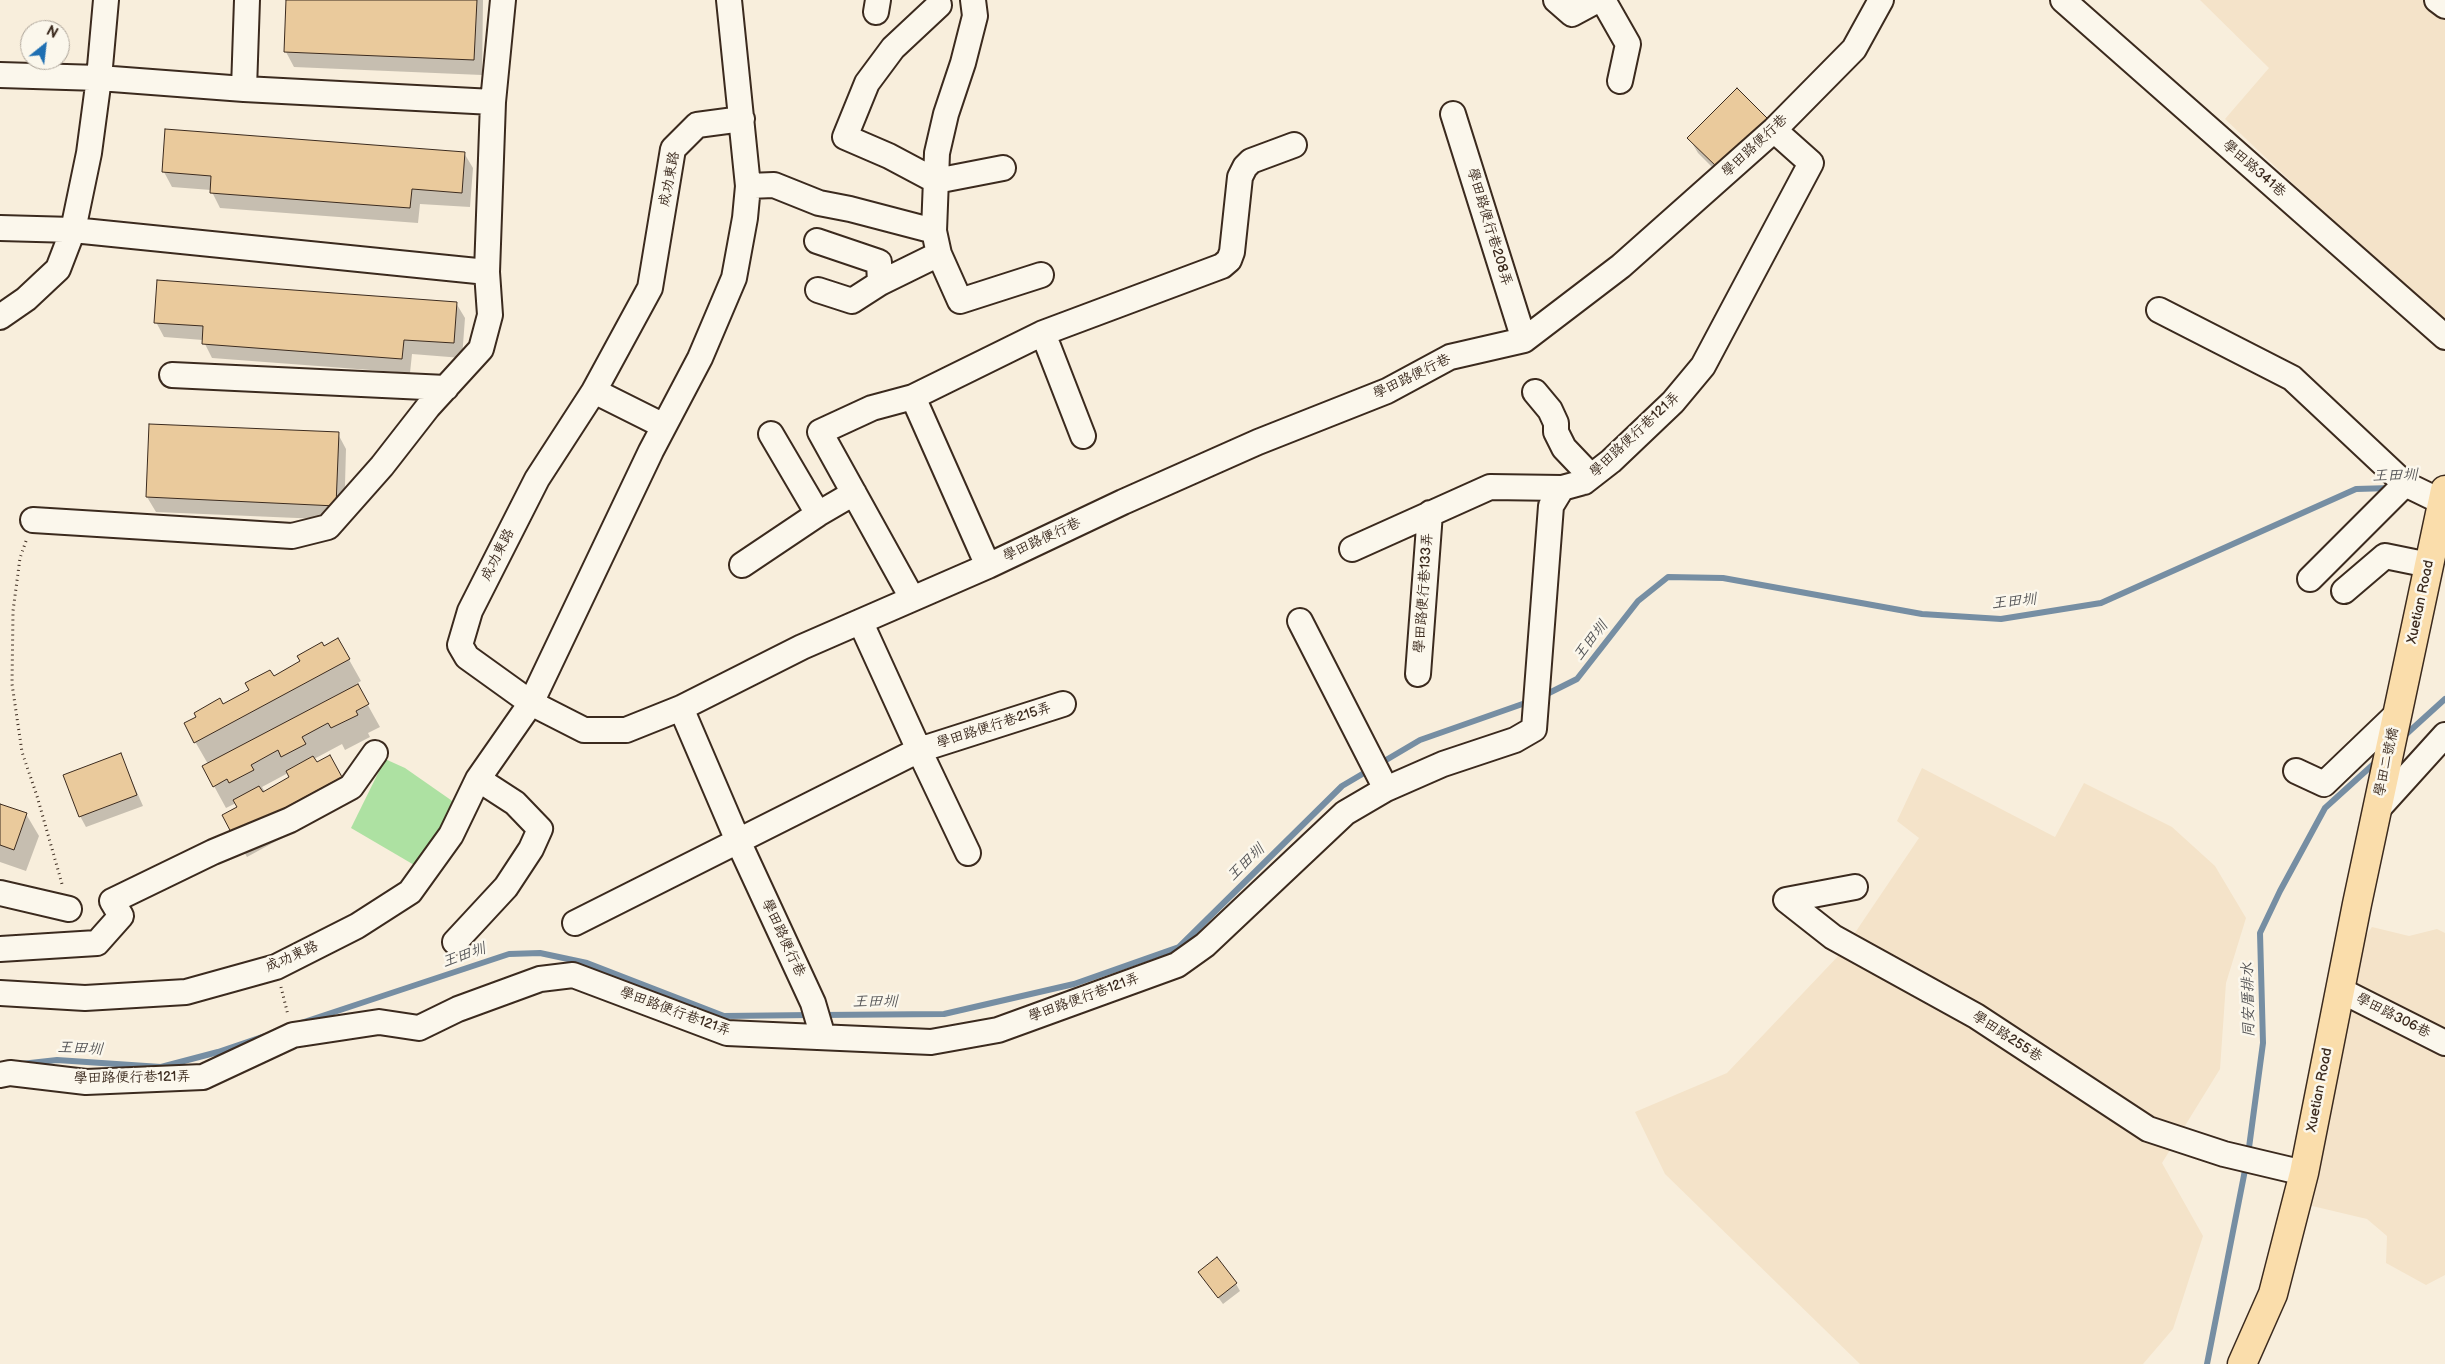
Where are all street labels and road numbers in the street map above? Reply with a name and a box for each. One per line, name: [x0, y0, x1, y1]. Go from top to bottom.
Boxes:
street label: 學田路便行巷: [1719, 111, 1791, 181]
street label: 學田路341巷: [2219, 137, 2289, 201]
street label: 成功東路: [656, 150, 684, 208]
street label: 學田路便行巷208弄: [1463, 166, 1515, 288]
street label: 學田路便行巷: [1371, 351, 1453, 403]
street label: 學田路便行巷121弄: [1587, 389, 1683, 481]
street label: 學田路便行巷: [1000, 515, 1084, 565]
street label: 成功東路: [478, 526, 518, 584]
street label: 學田路便行巷133弄: [1411, 532, 1437, 654]
street label: Xuetian Road: [2404, 559, 2438, 645]
street label: 學田路便行巷215弄: [935, 700, 1053, 752]
street label: 學田二號橋: [2372, 726, 2402, 798]
street label: 學田路便行巷: [758, 896, 808, 980]
street label: 成功東路: [263, 938, 321, 976]
street label: 學田路便行巷121弄: [1026, 970, 1142, 1026]
street label: 學田路便行巷121弄: [617, 984, 733, 1040]
street label: 學田路306巷: [2353, 990, 2433, 1042]
street label: 學田路255巷: [1969, 1008, 2045, 1066]
street label: Xuetian Road: [2304, 1047, 2336, 1133]
street label: 學田路便行巷121弄: [73, 1069, 191, 1087]

